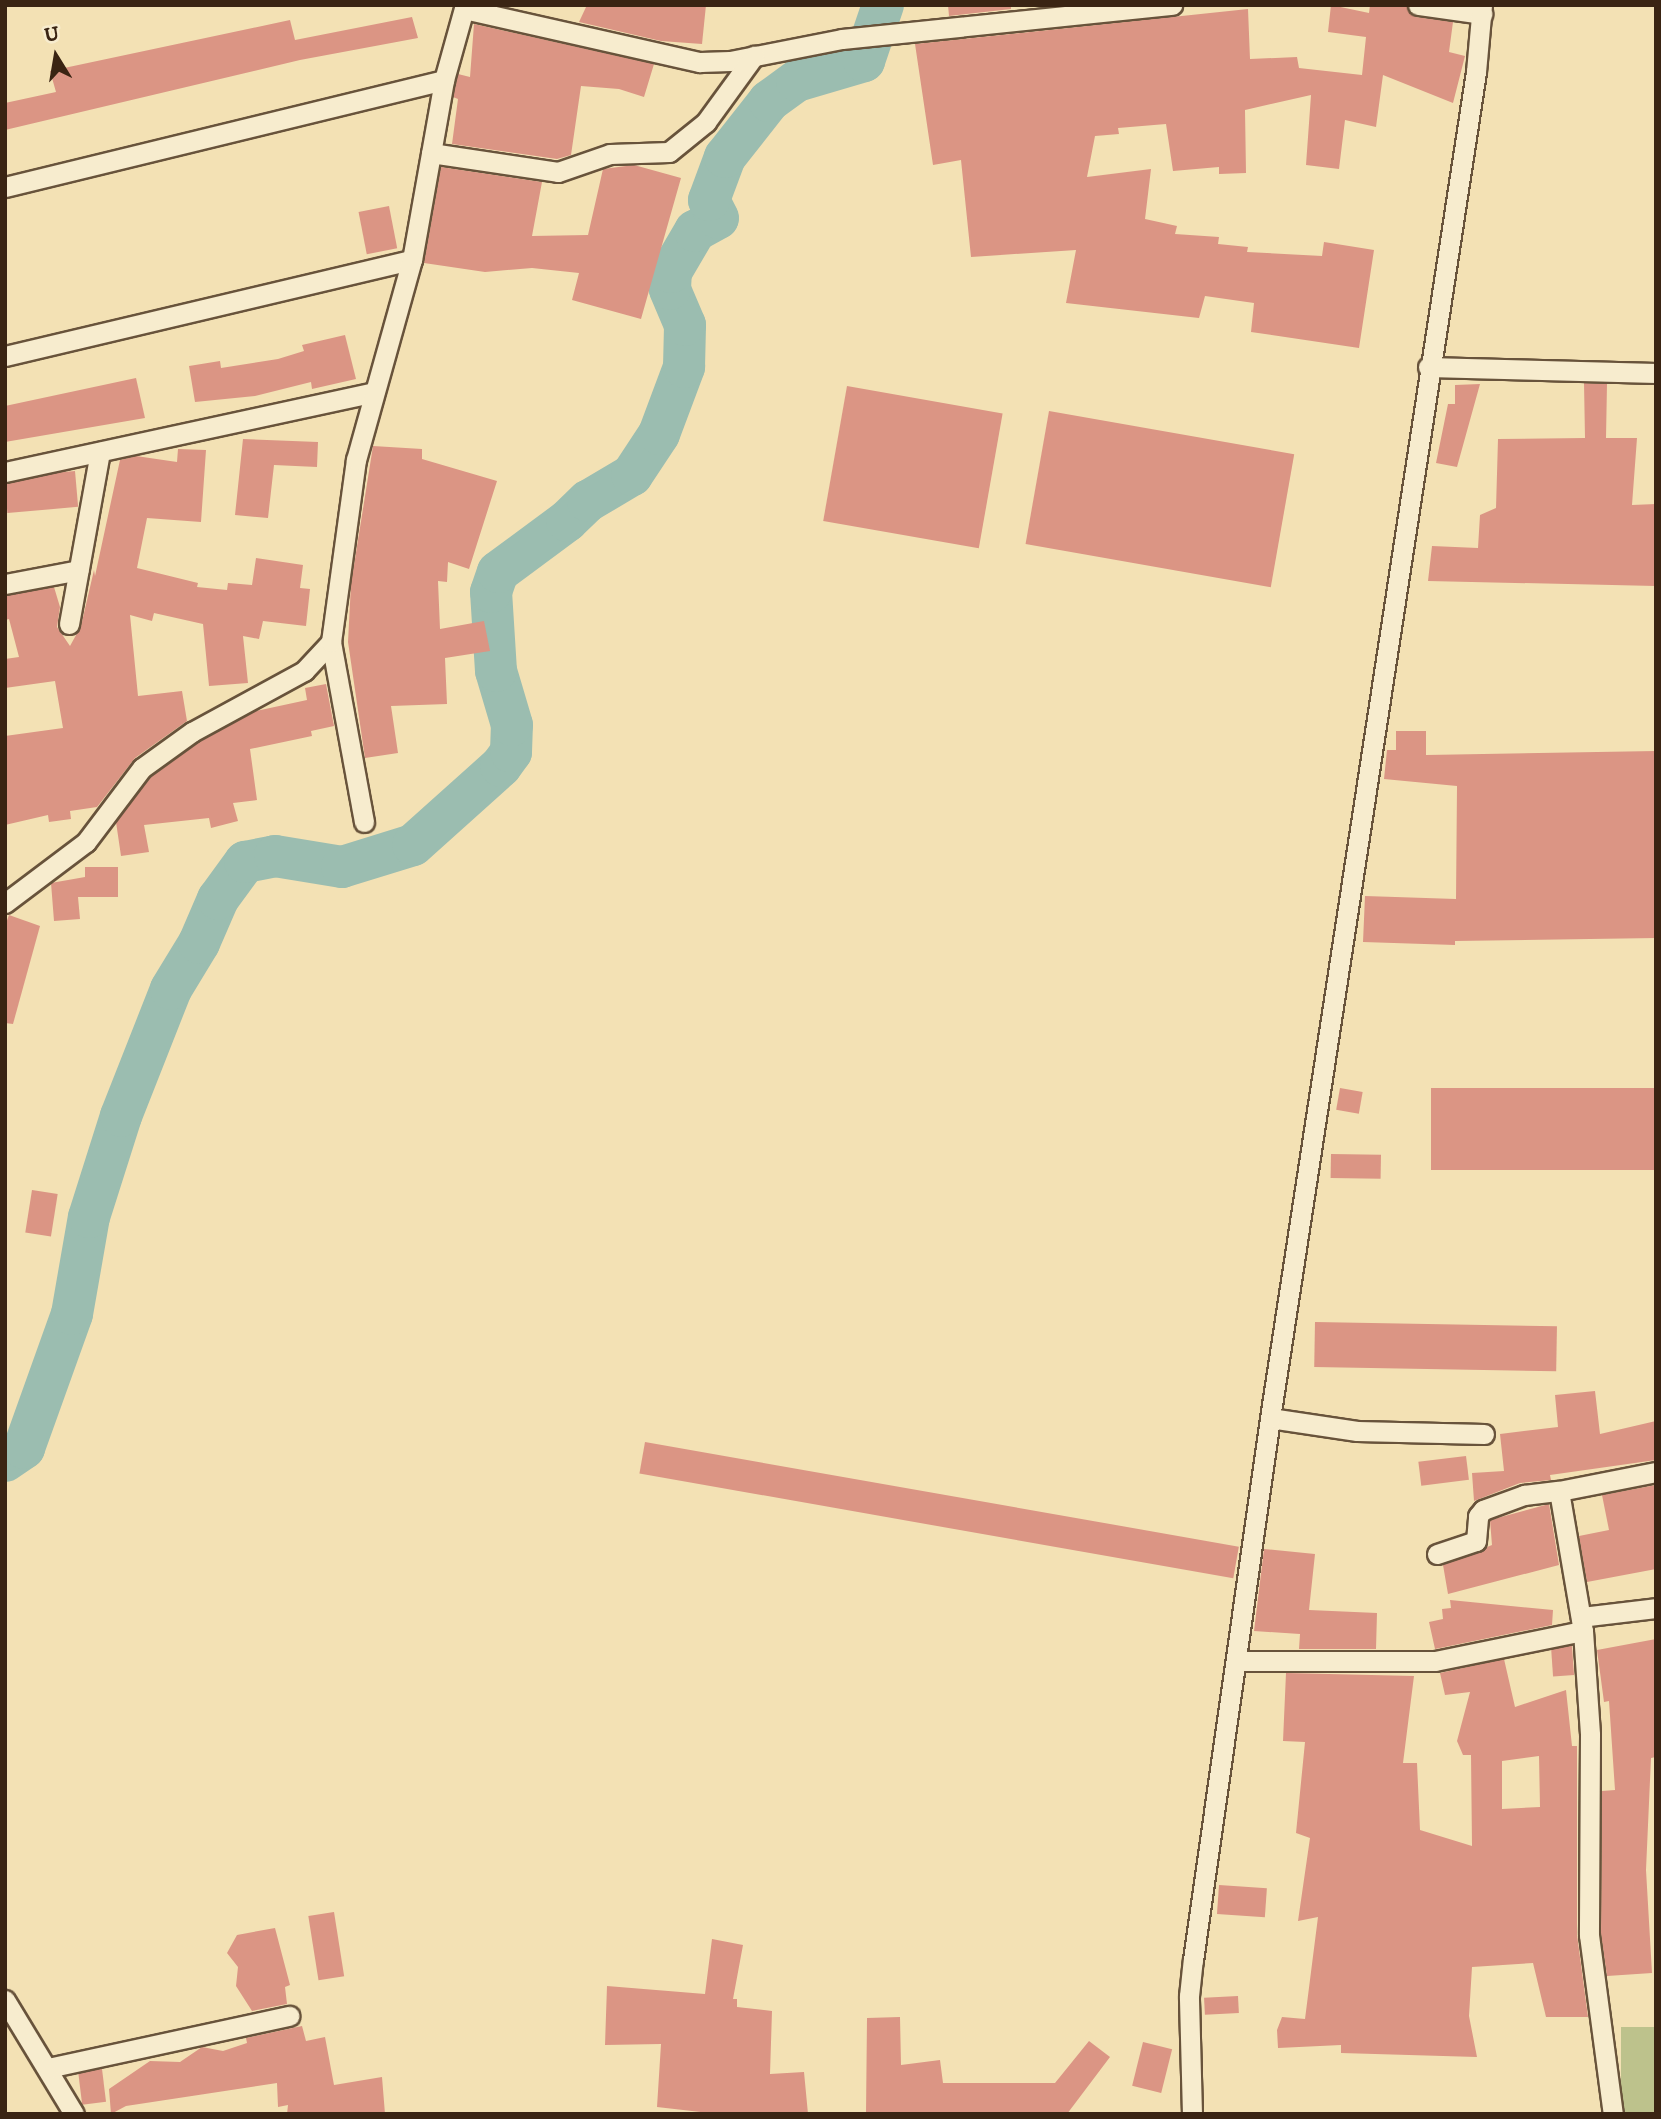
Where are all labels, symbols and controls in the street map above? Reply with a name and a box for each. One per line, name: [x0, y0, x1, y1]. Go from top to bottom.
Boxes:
north arrow: [21, 21, 91, 91]
text: U: [42, 22, 61, 48]

